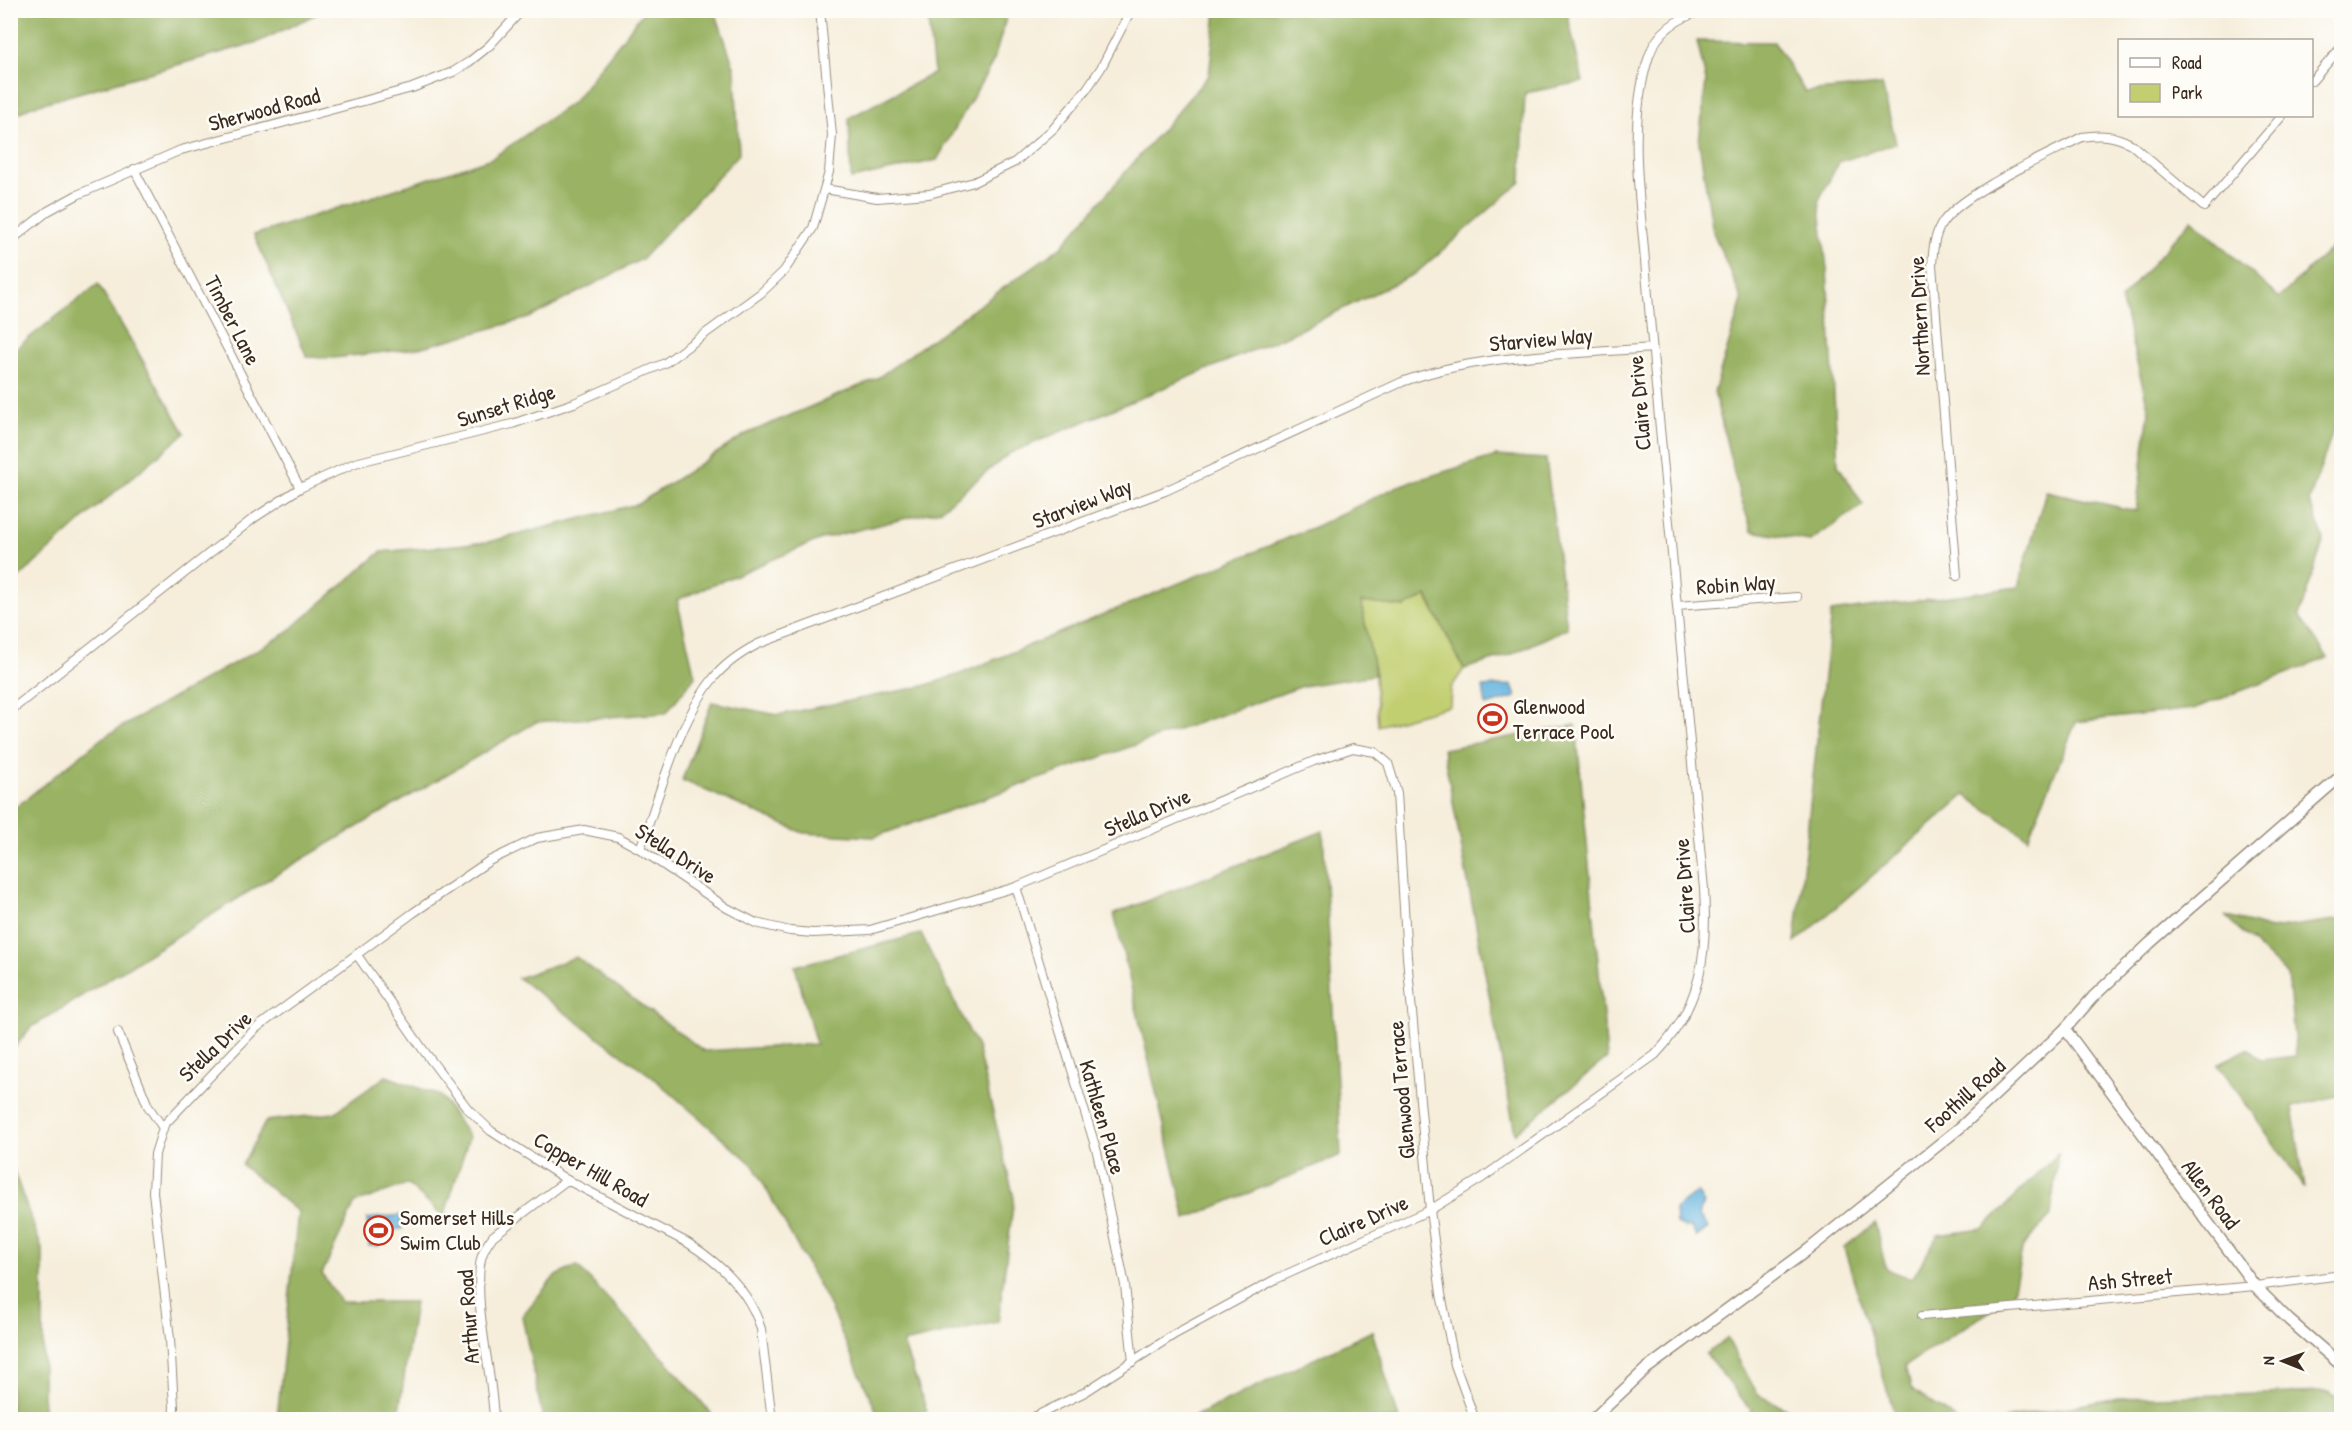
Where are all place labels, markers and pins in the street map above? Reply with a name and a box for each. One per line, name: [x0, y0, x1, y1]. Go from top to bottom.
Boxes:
place label: Glenwood Terrace Pool: [1513, 691, 1614, 746]
sports icon: Glenwood Terrace Pool: [1476, 703, 1508, 735]
place label: Somerset Hills Swim Club: [400, 1202, 514, 1257]
sports icon: Somerset Hills Swim Club: [363, 1214, 395, 1246]

